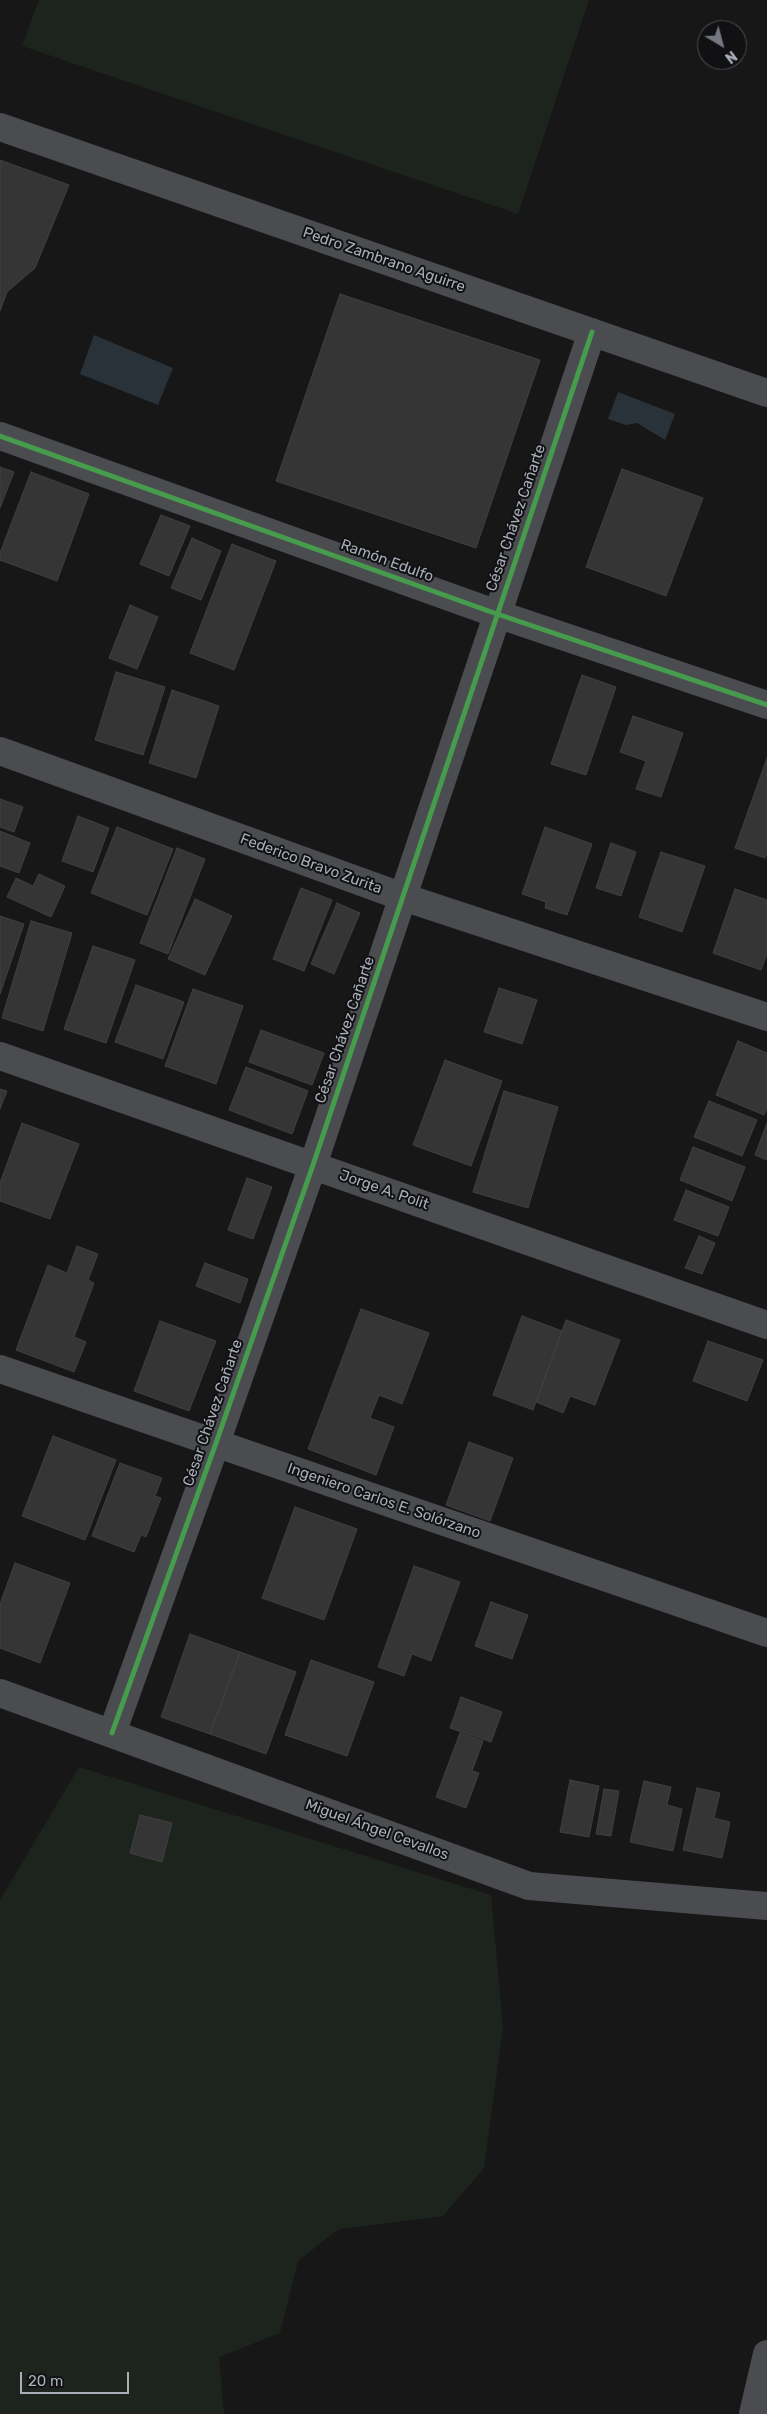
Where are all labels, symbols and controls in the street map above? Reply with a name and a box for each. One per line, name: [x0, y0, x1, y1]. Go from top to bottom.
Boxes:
north arrow: [697, 20, 747, 70]
text: N: [722, 47, 740, 66]
street label: Pedro Zambrano Aguirre: [300, 224, 468, 296]
street label: César Chávez Cañarte: [482, 442, 550, 594]
street label: Ramón Edulfo: [338, 536, 436, 586]
street label: Federico Bravo Zurita: [238, 830, 384, 898]
street label: César Chávez Cañarte: [311, 954, 379, 1106]
street label: Jorge A. Polit: [337, 1166, 431, 1214]
street label: César Chávez Cañarte: [179, 1337, 247, 1489]
street label: Ingeniero Carlos E. Solórzano: [285, 1459, 483, 1543]
street label: Miguel Ángel Cevallos: [303, 1796, 451, 1864]
scale bar: [22, 2362, 131, 2394]
text: 20 m: [28, 2372, 63, 2390]

